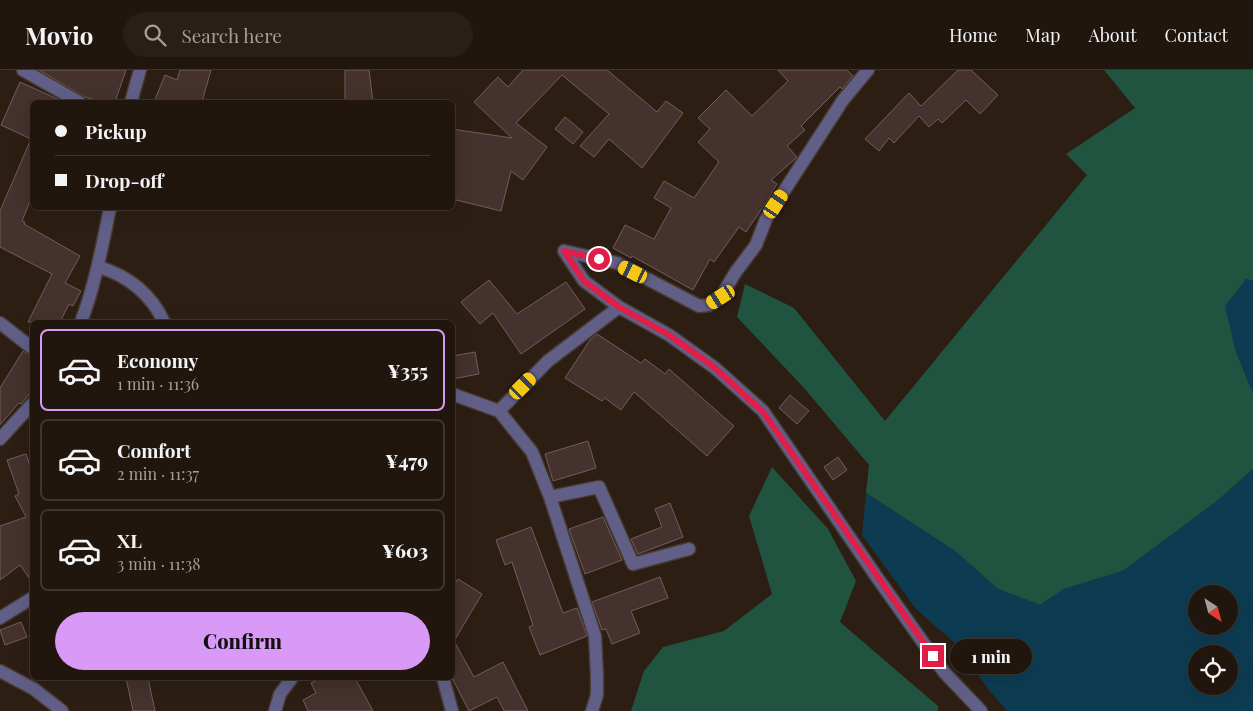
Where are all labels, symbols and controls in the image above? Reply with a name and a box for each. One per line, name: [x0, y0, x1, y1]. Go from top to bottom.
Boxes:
search box: [123, 12, 473, 57]
text: Movio: [25, 19, 93, 51]
icon: search: [141, 21, 169, 49]
text: Search here: [181, 22, 282, 48]
text: Home: [949, 23, 997, 47]
text: Map: [1025, 23, 1060, 47]
text: About: [1088, 23, 1137, 47]
text: Contact: [1165, 23, 1228, 47]
text: Pickup: [85, 118, 147, 144]
text: Drop-off: [85, 167, 163, 193]
car: [761, 187, 790, 221]
route start: [588, 248, 610, 270]
car: [616, 259, 649, 285]
car: [704, 283, 737, 311]
text: Economy: [117, 347, 198, 373]
icon: car: [57, 348, 102, 393]
text: ¥355: [387, 357, 428, 383]
car: [507, 370, 538, 402]
text: 1 min · 11:36: [117, 373, 199, 394]
text: Comfort: [117, 437, 191, 463]
icon: car: [57, 438, 102, 483]
text: ¥479: [385, 447, 428, 473]
text: 2 min · 11:37: [117, 463, 199, 484]
text: XL: [117, 527, 142, 553]
icon: car: [57, 528, 102, 573]
text: ¥603: [382, 537, 428, 563]
text: 3 min · 11:38: [117, 553, 200, 574]
north arrow: [1188, 585, 1238, 635]
map controls: [1188, 585, 1238, 695]
button: Confirm: [55, 612, 430, 670]
callout: 1 min: [950, 638, 1033, 674]
route end: [922, 645, 944, 667]
button: locate: [1188, 645, 1238, 695]
text: 1 min: [971, 646, 1011, 667]

